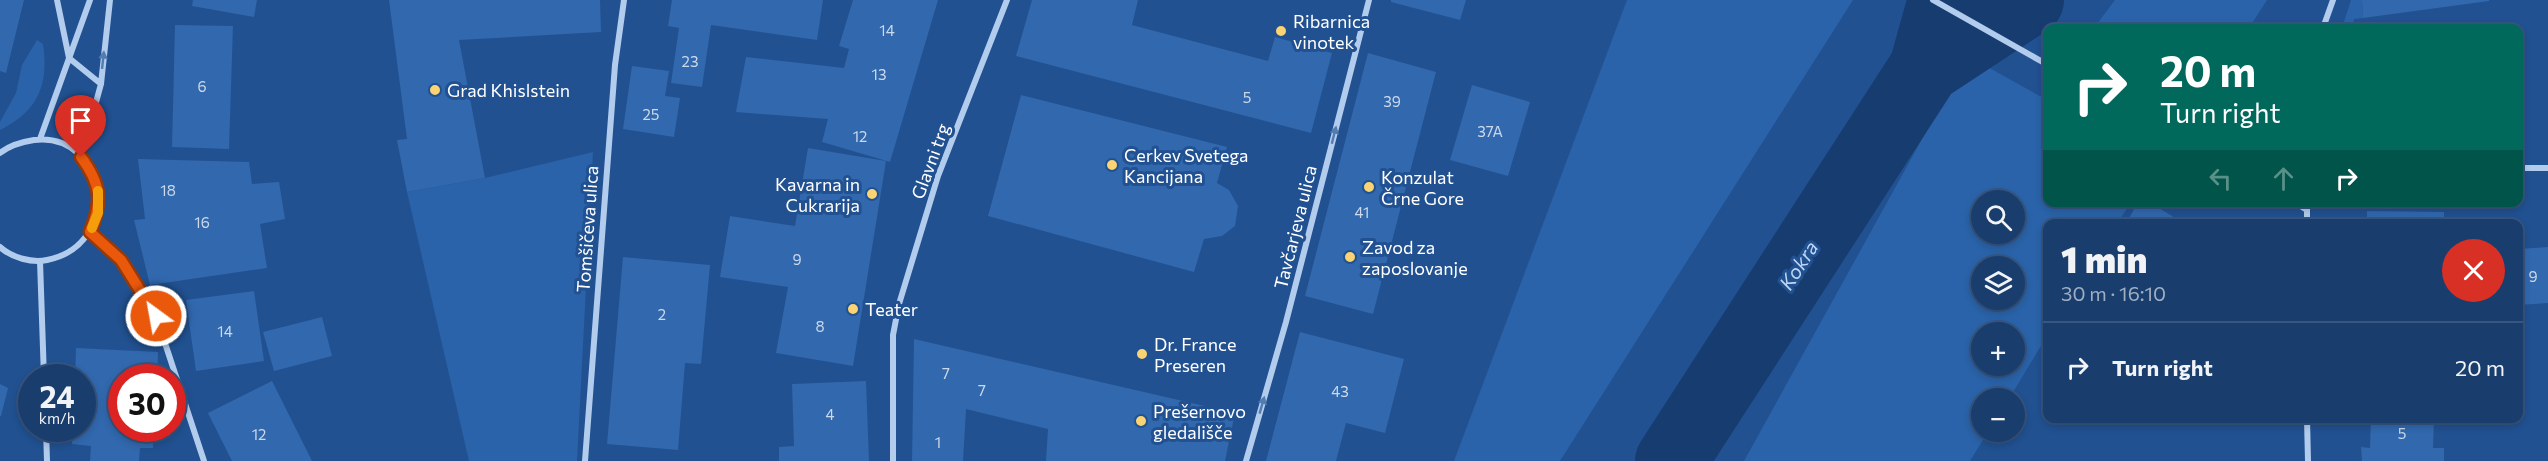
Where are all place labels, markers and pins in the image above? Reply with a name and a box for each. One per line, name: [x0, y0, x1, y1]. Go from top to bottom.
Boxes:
place label: Ribarnica vinotek: [1293, 10, 1370, 53]
marker: Ribarnica vinotek: [1274, 24, 1288, 38]
place label: Grad Khislstein: [447, 79, 570, 101]
marker: Grad Khislstein: [428, 83, 442, 97]
pin: [55, 95, 106, 157]
place label: Cerkev Svetega Kancijana: [1124, 144, 1249, 187]
marker: Cerkev Svetega Kancijana: [1105, 158, 1119, 172]
place label: Konzulat Črne Gore: [1381, 166, 1464, 209]
place label: Kavarna in Cukrarija: [775, 173, 860, 216]
marker: Konzulat Črne Gore: [1362, 180, 1376, 194]
marker: Kavarna in Cukrarija: [865, 187, 879, 201]
place label: Zavod za zaposlovanje: [1362, 236, 1468, 279]
marker: Zavod za zaposlovanje: [1343, 250, 1357, 264]
place label: Teater: [865, 298, 918, 320]
marker: Teater: [846, 302, 860, 316]
place label: Dr. France Preseren: [1154, 333, 1236, 376]
marker: Dr. France Preseren: [1135, 347, 1149, 361]
place label: Prešernovo gledališče: [1153, 400, 1246, 443]
marker: Prešernovo gledališče: [1134, 414, 1148, 428]

